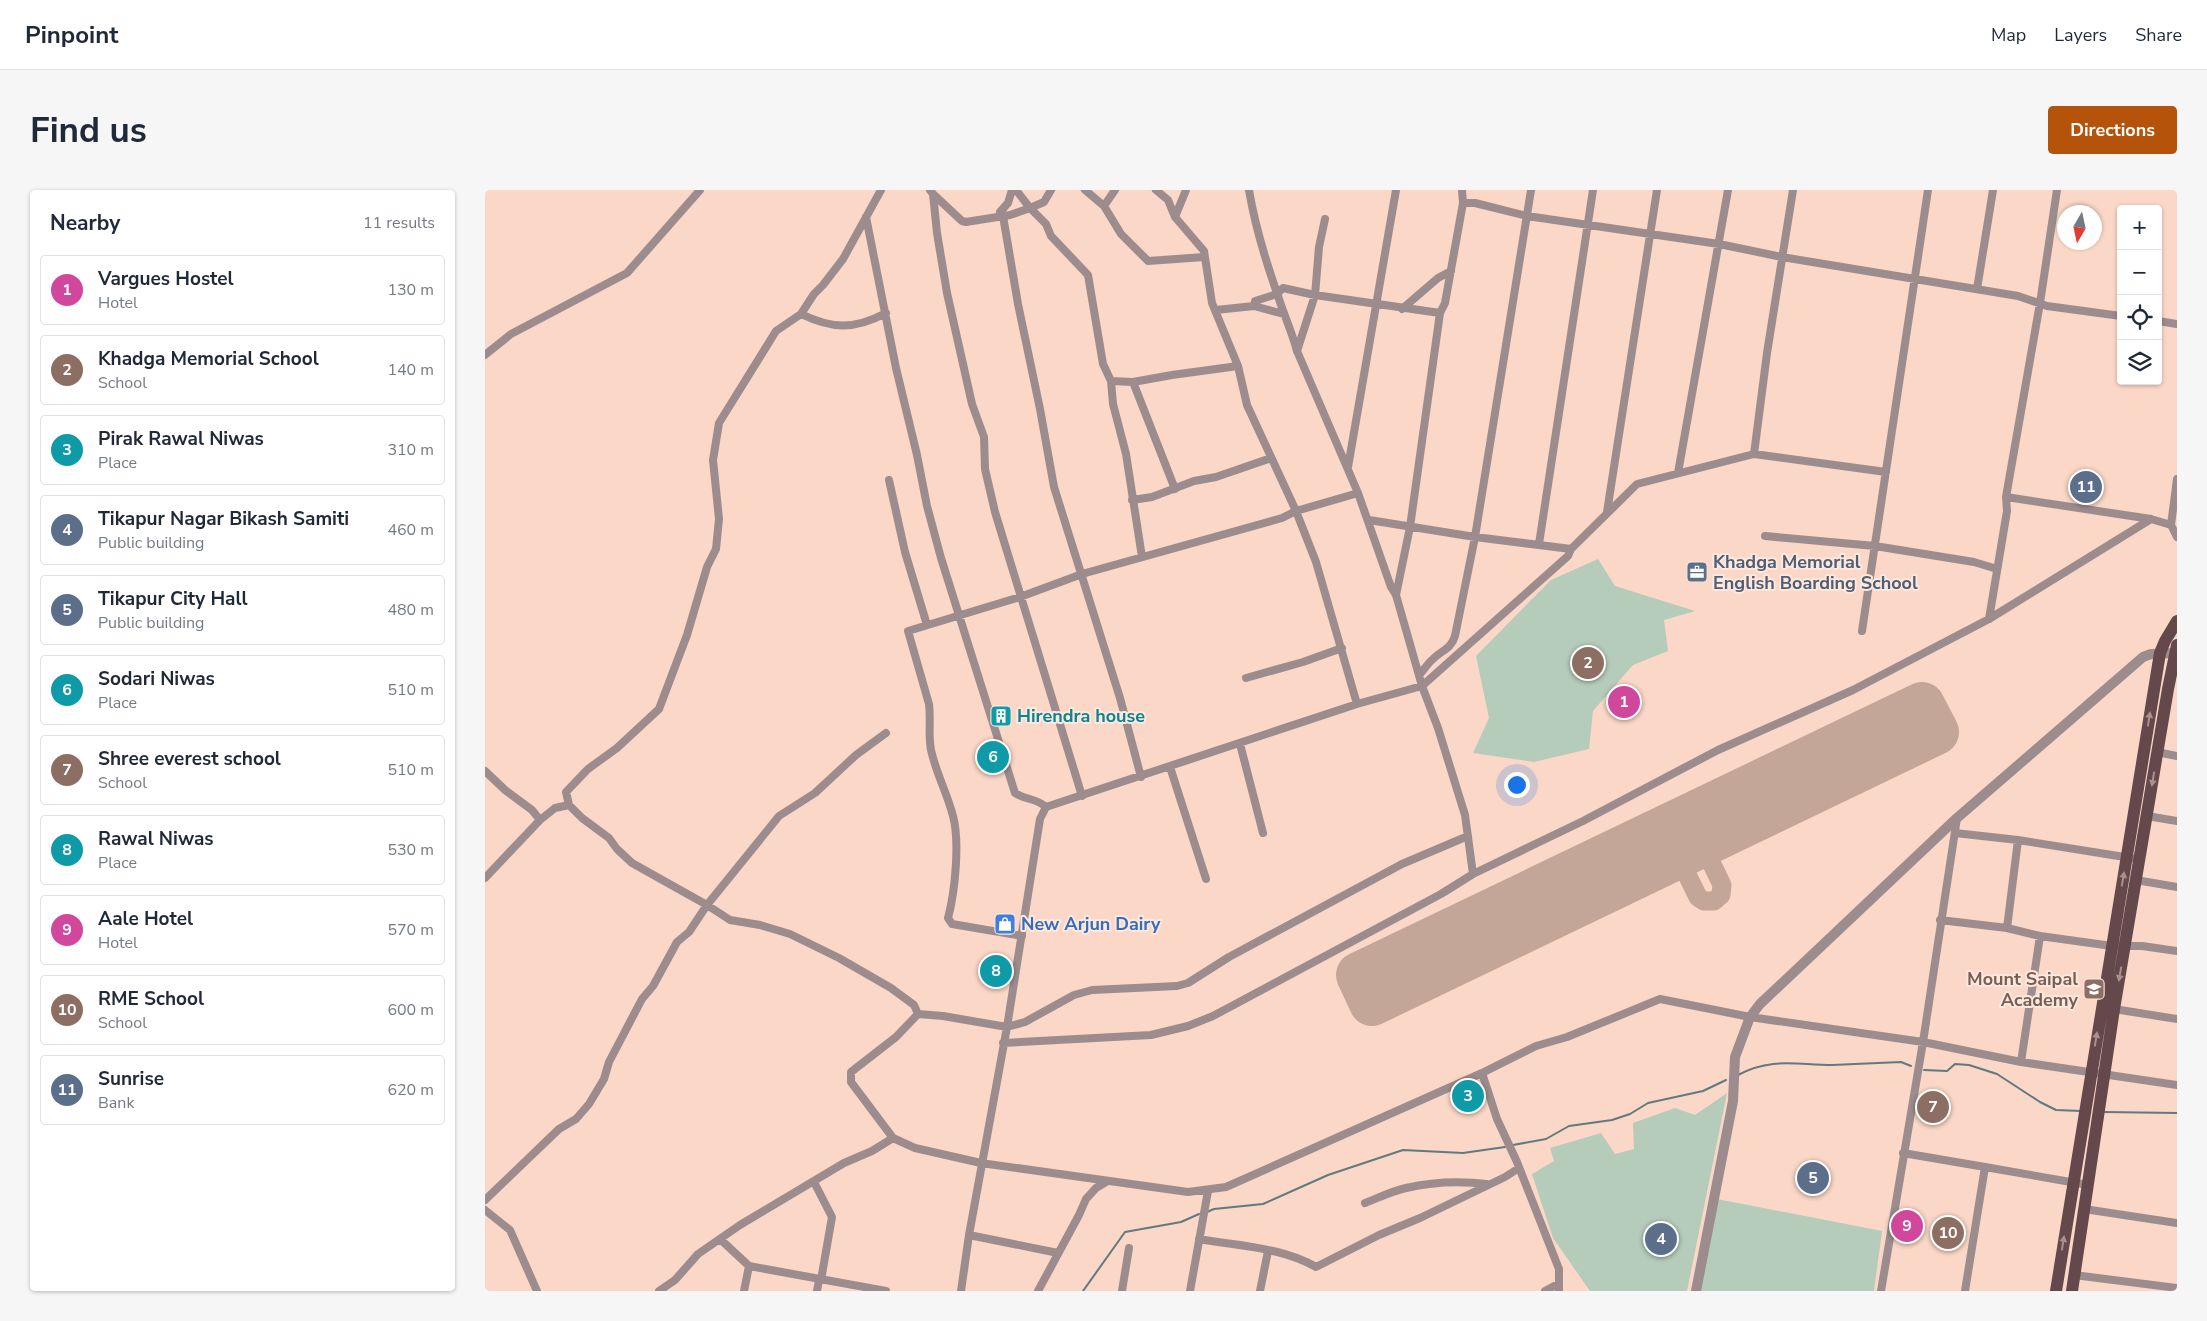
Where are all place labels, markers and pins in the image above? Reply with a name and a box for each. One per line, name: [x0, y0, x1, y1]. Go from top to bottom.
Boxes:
pin: 11: [2070, 468, 2102, 506]
place label: Khadga Memorial English Boarding School: [1713, 550, 1918, 595]
office icon: Khadga Memorial English Boarding School: [1685, 560, 1709, 584]
pin: 2: [1572, 644, 1604, 682]
pin: 1: [1608, 683, 1640, 721]
building icon: Hirendra house: [989, 704, 1013, 728]
place label: Hirendra house: [1017, 704, 1145, 728]
pin: 6: [977, 738, 1009, 776]
shop icon: New Arjun Dairy: [993, 912, 1017, 936]
place label: New Arjun Dairy: [1021, 912, 1161, 936]
pin: 8: [980, 952, 1012, 990]
place label: Mount Saipal Academy: [1967, 967, 2079, 1012]
school or university icon: Mount Saipal Academy: [2082, 977, 2106, 1001]
pin: 3: [1452, 1077, 1484, 1115]
pin: 7: [1917, 1088, 1949, 1126]
pin: 5: [1797, 1159, 1829, 1197]
pin: 9: [1891, 1207, 1923, 1245]
pin: 10: [1932, 1214, 1964, 1252]
pin: 4: [1645, 1220, 1677, 1258]

